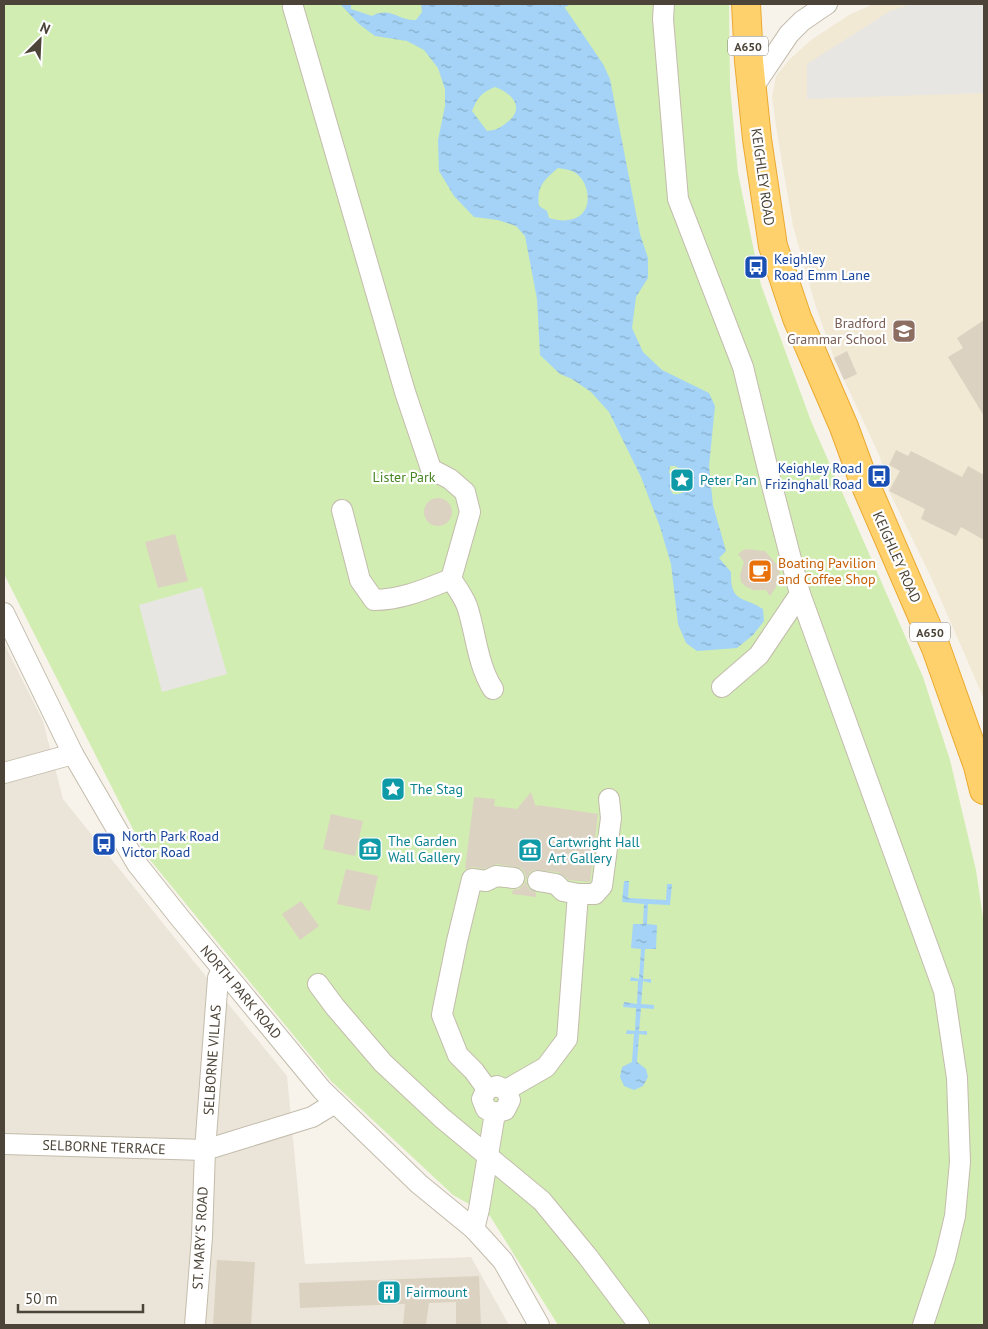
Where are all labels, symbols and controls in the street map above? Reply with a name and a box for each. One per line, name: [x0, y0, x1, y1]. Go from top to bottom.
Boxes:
north arrow: [15, 15, 65, 65]
text: N: [37, 18, 53, 38]
road number: A650: [728, 36, 768, 56]
street label: KEIGHLEY ROAD: [747, 127, 779, 227]
place label: Keighley Road Emm Lane: [774, 250, 870, 284]
bus stop icon: Keighley Road Emm Lane: [743, 254, 769, 280]
place label: Bradford Grammar School: [787, 314, 886, 348]
school or university icon: Bradford Grammar School: [891, 318, 917, 344]
place label: Keighley Road Frizinghall Road: [765, 459, 862, 493]
bus stop icon: Keighley Road Frizinghall Road: [866, 463, 892, 489]
place icon: Peter Pan: [669, 467, 695, 493]
park label: Lister Park: [373, 468, 436, 486]
place label: Peter Pan: [700, 471, 757, 489]
street label: KEIGHLEY ROAD: [869, 508, 925, 606]
place label: Boating Pavilion and Coffee Shop: [778, 554, 876, 588]
cafe icon: Boating Pavilion and Coffee Shop: [747, 558, 773, 584]
road number: A650: [910, 622, 950, 642]
place icon: The Stag: [380, 776, 406, 802]
place label: The Stag: [410, 780, 463, 798]
place label: North Park Road Victor Road: [121, 827, 219, 861]
bus stop icon: North Park Road Victor Road: [91, 831, 117, 857]
place label: The Garden Wall Gallery: [388, 832, 460, 866]
place label: Cartwright Hall Art Gallery: [548, 833, 640, 867]
museum icon: The Garden Wall Gallery: [357, 836, 383, 862]
museum icon: Cartwright Hall Art Gallery: [517, 837, 543, 863]
street label: NORTH PARK ROAD: [197, 941, 285, 1043]
street label: SELBORNE VILLAS: [199, 1004, 225, 1116]
street label: SELBORNE TERRACE: [42, 1136, 166, 1158]
street label: ST. MARY'S ROAD: [188, 1186, 212, 1290]
building icon: Fairmount: [376, 1279, 402, 1305]
scale bar: [18, 1282, 142, 1314]
place label: Fairmount: [406, 1283, 468, 1301]
text: 50 m: [25, 1289, 58, 1308]

